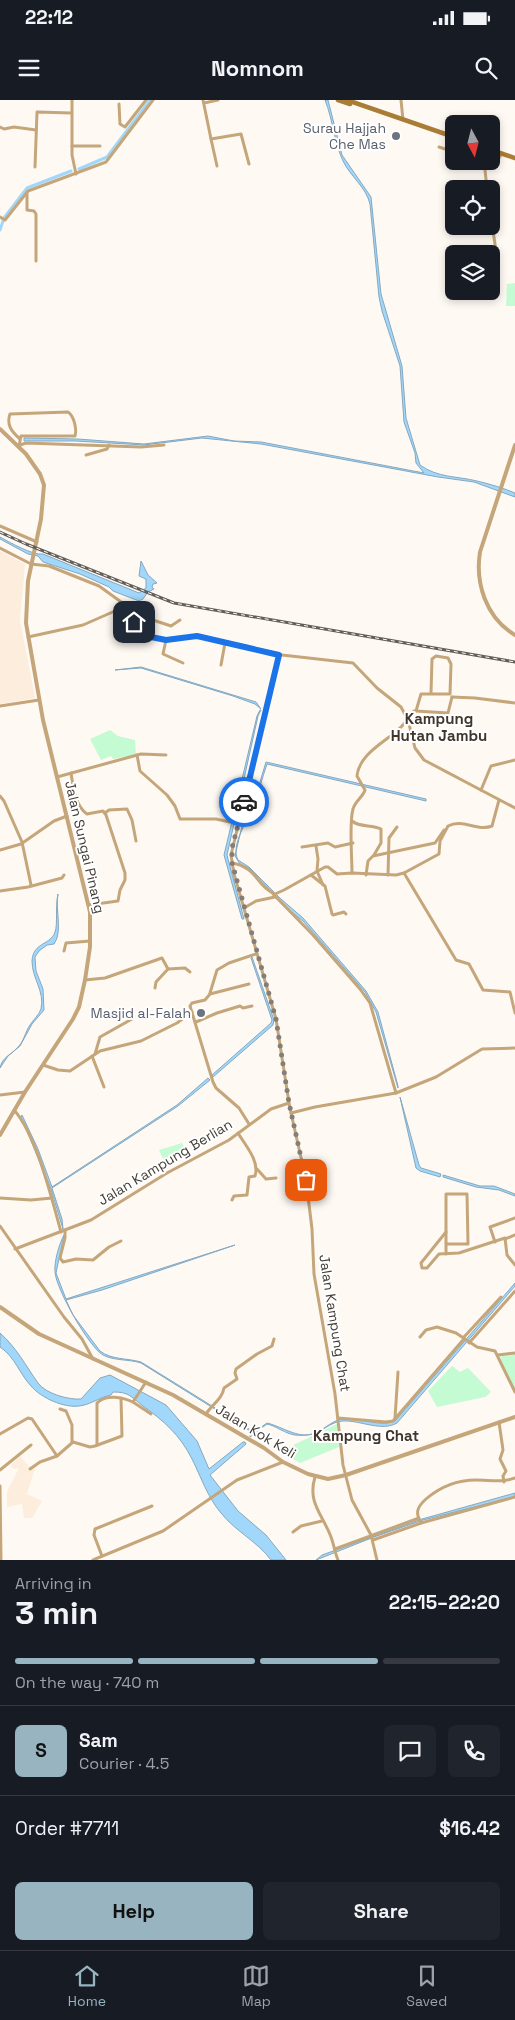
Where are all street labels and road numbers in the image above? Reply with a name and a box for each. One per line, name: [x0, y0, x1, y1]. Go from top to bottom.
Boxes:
street label: Jalan Sungai Pinang: [61, 779, 109, 915]
street label: Jalan Kampung Berlian: [95, 1115, 235, 1209]
street label: Jalan Kampung Chat: [315, 1253, 355, 1393]
street label: Jalan Kok Keli: [212, 1400, 300, 1462]

